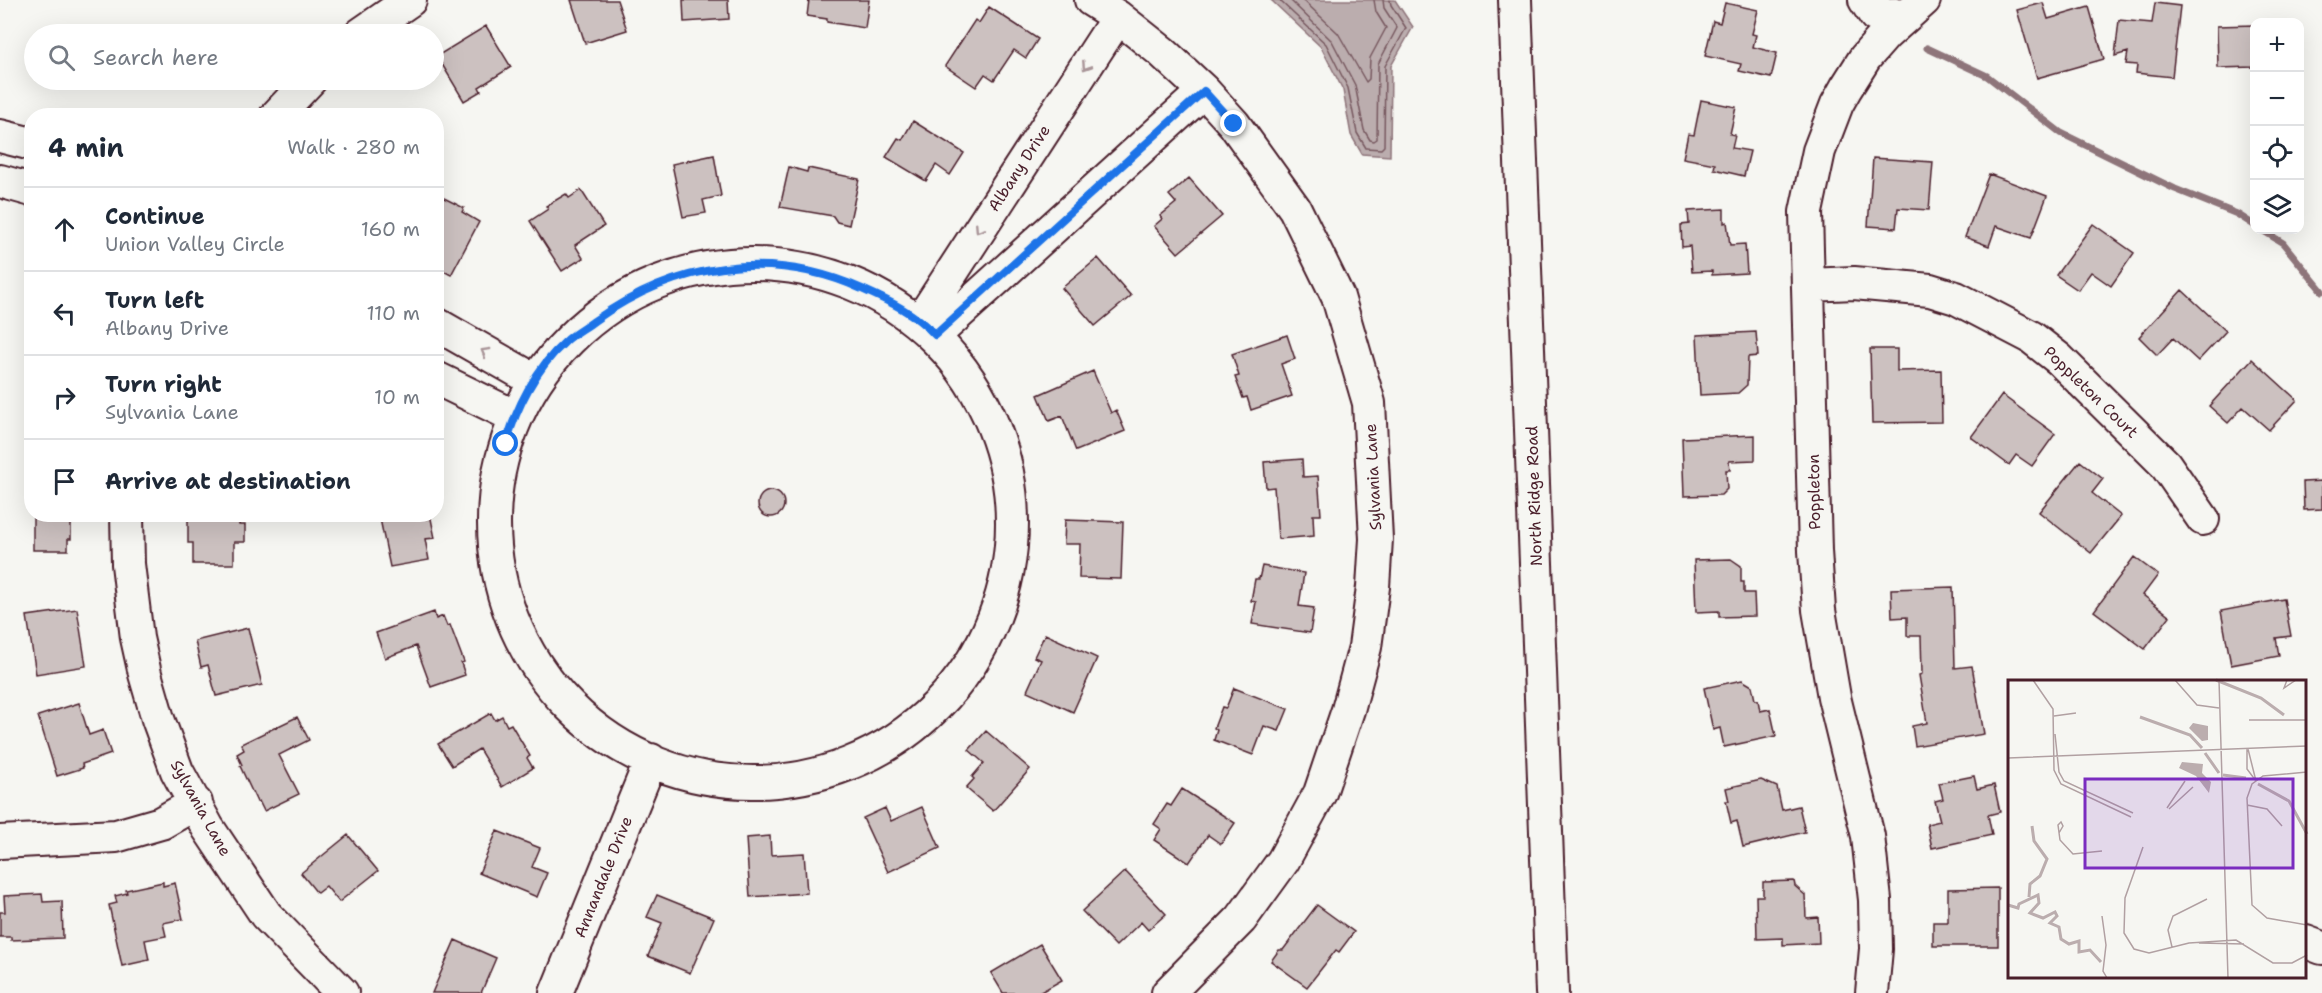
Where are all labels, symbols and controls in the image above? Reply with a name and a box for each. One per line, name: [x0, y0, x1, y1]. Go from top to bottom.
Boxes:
map controls: [2250, 18, 2304, 234]
button: +: [2250, 18, 2304, 72]
search box: [24, 24, 444, 90]
icon: search: [45, 41, 78, 74]
text: Search here: [93, 43, 219, 72]
one-way arrow: [1081, 60, 1093, 70]
button: −: [2250, 72, 2304, 126]
route end: [1220, 110, 1246, 136]
street label: Albany Drive: [983, 121, 1055, 215]
button: locate: [2250, 126, 2304, 180]
text: 4 min: [48, 130, 124, 165]
text: Walk · 280 m: [287, 134, 420, 160]
button: layers: [2250, 180, 2304, 234]
text: Continue: [105, 202, 205, 231]
icon: ahead: [48, 213, 81, 246]
text: 160 m: [361, 216, 420, 242]
one-way arrow: [975, 223, 987, 233]
text: Union Valley Circle: [105, 231, 285, 257]
text: Turn left: [105, 286, 204, 315]
icon: left: [48, 297, 81, 330]
text: 110 m: [366, 300, 420, 326]
text: Albany Drive: [105, 315, 229, 341]
street label: Poppleton Court: [2039, 341, 2143, 443]
one-way arrow: [481, 348, 491, 359]
text: Turn right: [105, 370, 222, 399]
icon: right: [48, 381, 81, 414]
text: 10 m: [374, 384, 420, 410]
text: Sylvania Lane: [105, 399, 239, 425]
street label: Sylvania Lane: [1360, 423, 1386, 531]
street label: North Ridge Road: [1521, 425, 1547, 567]
route start: [492, 430, 518, 456]
street label: Poppleton: [1803, 454, 1825, 530]
icon: arrive: [48, 465, 81, 498]
text: Arrive at destination: [105, 467, 351, 496]
inset map: [2008, 680, 2307, 978]
street label: Sylvania Lane: [166, 756, 236, 860]
street label: Annandale Drive: [569, 813, 637, 941]

